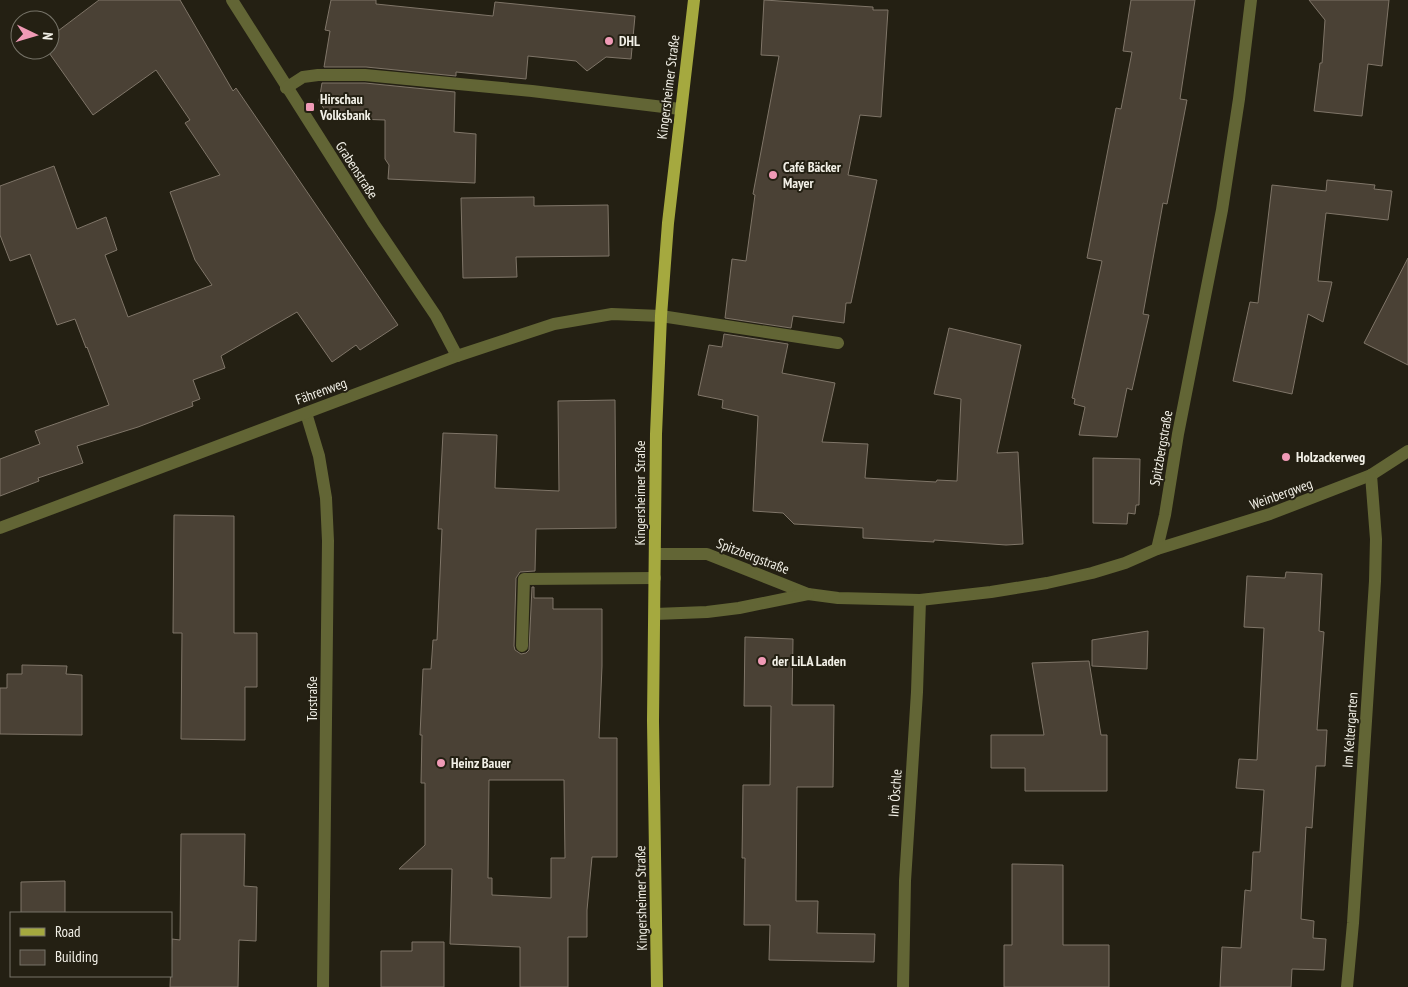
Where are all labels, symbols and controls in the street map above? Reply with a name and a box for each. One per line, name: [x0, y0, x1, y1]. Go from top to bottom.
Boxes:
north arrow: [10, 10, 60, 60]
text: N: [39, 32, 57, 41]
place label: DHL: [619, 32, 640, 50]
street label: Kingersheimer Straße: [653, 34, 683, 140]
marker: DHL: [603, 35, 615, 47]
place label: Hirschau Volksbank: [319, 90, 371, 124]
marker: Hirschau Volksbank: [304, 101, 316, 113]
street label: Grabenstraße: [332, 138, 382, 202]
place label: Café Bäcker Mayer: [783, 158, 842, 192]
marker: Café Bäcker Mayer: [767, 169, 779, 181]
street label: Fährenweg: [293, 373, 349, 409]
street label: Spitzbergstraße: [1146, 409, 1177, 487]
street label: Kingersheimer Straße: [631, 440, 649, 546]
place label: Holzackerweg: [1296, 448, 1365, 466]
marker: Holzackerweg: [1280, 451, 1292, 463]
street label: Weinbergweg: [1247, 474, 1315, 514]
street label: Spitzbergstraße: [714, 534, 792, 578]
place label: der LiLA Laden: [772, 652, 846, 670]
marker: der LiLA Laden: [756, 655, 768, 667]
street label: Torstraße: [303, 676, 321, 722]
street label: Im Keltergarten: [1338, 692, 1362, 768]
place label: Heinz Bauer: [451, 754, 512, 772]
marker: Heinz Bauer: [435, 757, 447, 769]
street label: Im Öschle: [884, 768, 906, 818]
street label: Kingersheimer Straße: [631, 845, 651, 951]
legend: [10, 912, 172, 977]
text: Road: [55, 922, 81, 941]
text: Building: [55, 947, 98, 966]

